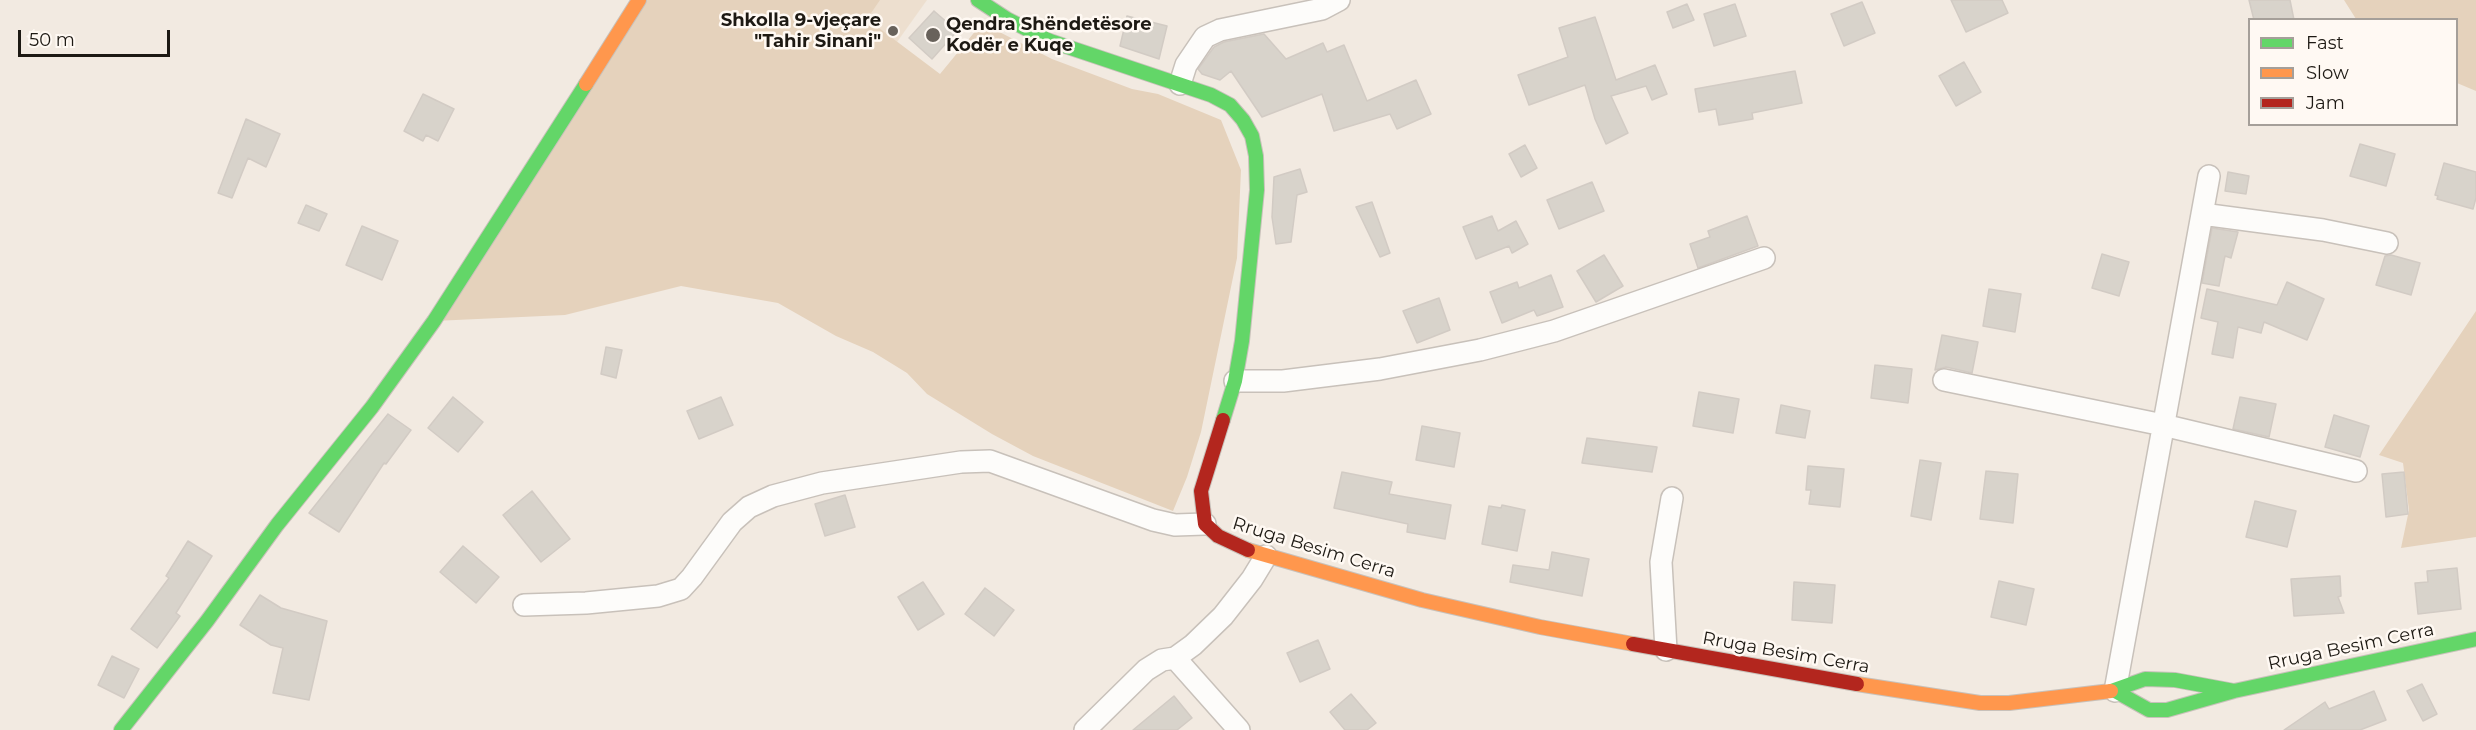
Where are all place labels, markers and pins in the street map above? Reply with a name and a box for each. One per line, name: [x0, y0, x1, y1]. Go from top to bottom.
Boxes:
place label: Shkolla 9-vjeçare "Tahir Sinani": [721, 10, 881, 52]
place label: Qendra Shëndetësore Kodër e Kuqe: [946, 14, 1152, 57]
marker: Shkolla 9-vjeçare "Tahir Sinani": [886, 24, 900, 38]
marker: Qendra Shëndetësore Kodër e Kuqe: [924, 26, 942, 44]

